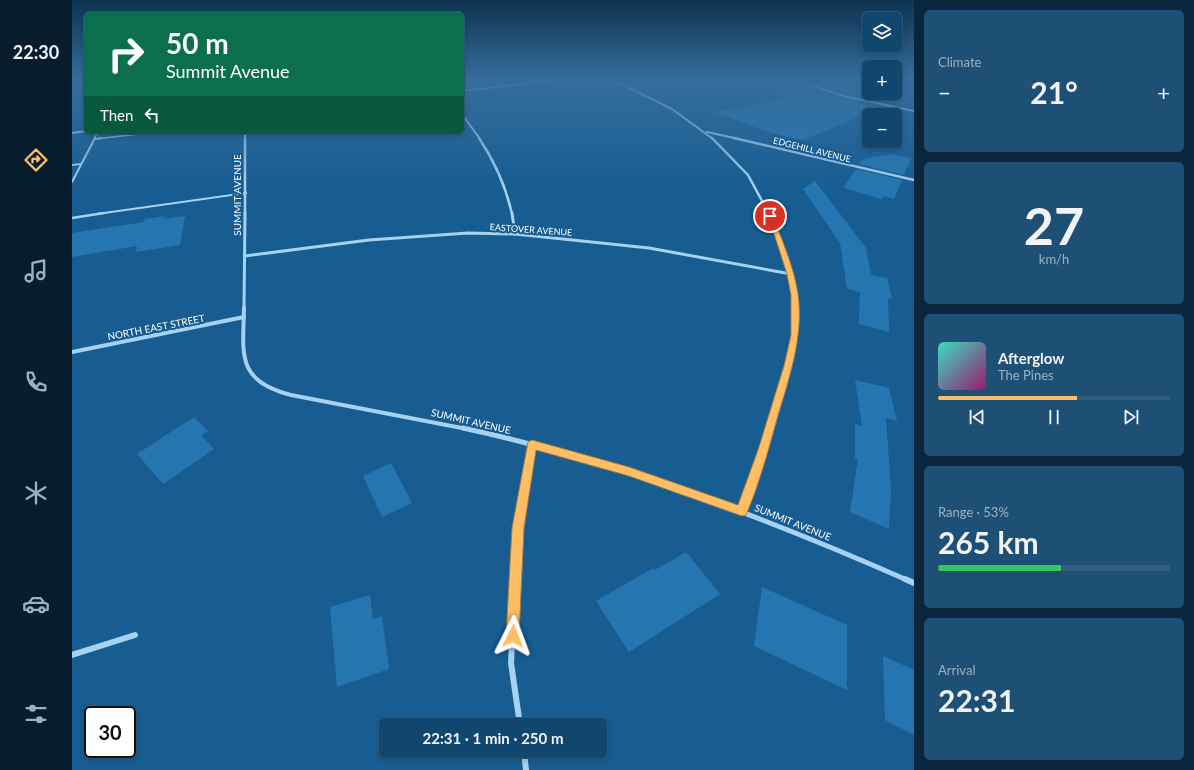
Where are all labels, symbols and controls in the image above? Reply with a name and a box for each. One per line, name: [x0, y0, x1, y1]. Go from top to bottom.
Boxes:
map controls: [862, 12, 902, 148]
button: layers: [862, 12, 902, 52]
text: 50 m: [166, 26, 229, 60]
icon: right: [100, 28, 152, 80]
text: 22:30: [13, 41, 59, 63]
text: Climate: [938, 54, 981, 70]
text: Summit Avenue: [166, 60, 290, 82]
button: +: [862, 60, 902, 100]
text: 21°: [1030, 74, 1078, 110]
text: −: [938, 79, 951, 106]
text: +: [1157, 79, 1170, 106]
icon: left: [141, 104, 163, 126]
text: Then: [100, 106, 133, 124]
button: −: [862, 108, 902, 148]
street label: EDGEHILL AVENUE: [772, 135, 852, 165]
icon: directions: [22, 146, 50, 174]
street label: SUMMIT AVENUE: [231, 154, 243, 236]
text: 27: [1024, 194, 1084, 256]
pin: [753, 199, 787, 233]
icon: arrive: [759, 205, 781, 227]
street label: EASTOVER AVENUE: [489, 221, 573, 238]
text: km/h: [1039, 251, 1069, 267]
icon: music: [22, 257, 50, 285]
street label: NORTH EAST STREET: [106, 312, 206, 342]
text: Afterglow: [998, 349, 1064, 367]
text: The Pines: [998, 367, 1054, 383]
icon: phone: [22, 368, 50, 396]
street label: SUMMIT AVENUE: [430, 406, 512, 436]
icon: previous: [966, 406, 988, 428]
icon: pause: [1043, 406, 1065, 428]
icon: next: [1120, 406, 1142, 428]
icon: climate: [22, 479, 50, 507]
street label: SUMMIT AVENUE: [753, 501, 833, 543]
text: Range · 53%: [938, 504, 1009, 520]
text: 265 km: [938, 524, 1039, 560]
icon: car: [22, 590, 50, 618]
position arrow: [492, 615, 534, 657]
text: Arrival: [938, 662, 975, 678]
text: 22:31: [938, 682, 1015, 718]
icon: filters: [22, 700, 50, 728]
speed limit sign: 30: [84, 706, 136, 758]
text: 22:31 · 1 min · 250 m: [423, 729, 563, 747]

